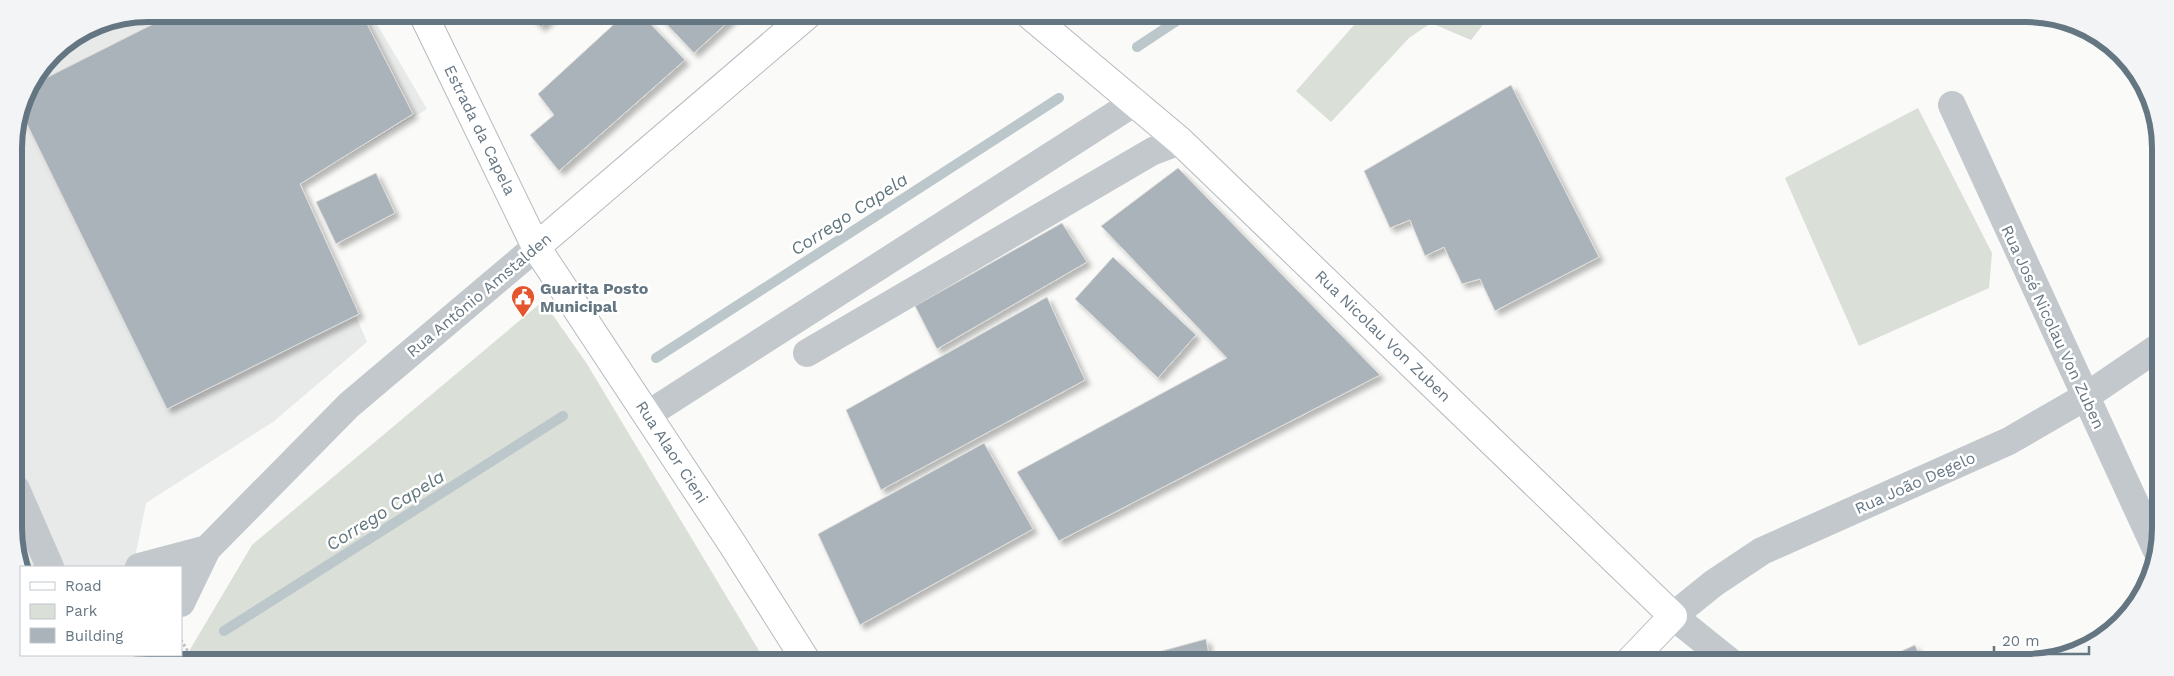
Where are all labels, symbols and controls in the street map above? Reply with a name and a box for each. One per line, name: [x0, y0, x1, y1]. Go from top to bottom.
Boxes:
street label: Estrada da Capela: [440, 62, 520, 198]
water label: Corrego Capela: [787, 168, 911, 260]
street label: Rua José Nicolau Von Zuben: [1997, 222, 2109, 432]
street label: Rua Antônio Amstalden: [403, 229, 555, 361]
street label: Rua Nicolau Von Zuben: [1311, 266, 1455, 406]
place label: Guarita Posto Municipal: [540, 279, 649, 316]
public building icon: Guarita Posto Municipal: [510, 284, 536, 318]
street label: Rua Alaor Cieni: [632, 397, 712, 507]
street label: Rua João Degelo: [1852, 448, 1978, 518]
water label: Corrego Capela: [322, 465, 448, 555]
legend: [20, 566, 182, 656]
text: Road: [65, 577, 102, 595]
text: Park: [65, 602, 98, 620]
scale bar: [1994, 624, 2089, 656]
text: Building: [65, 627, 123, 645]
text: 20 m: [2002, 632, 2040, 650]

